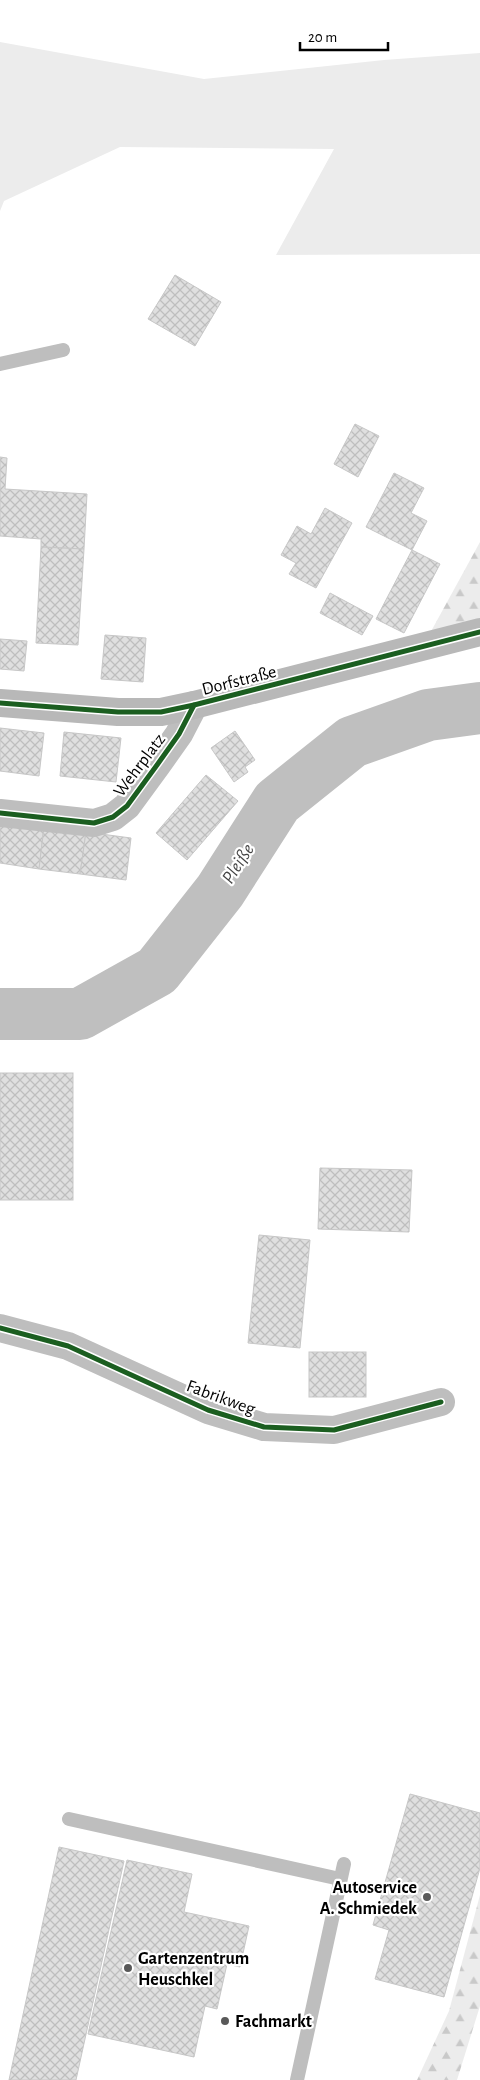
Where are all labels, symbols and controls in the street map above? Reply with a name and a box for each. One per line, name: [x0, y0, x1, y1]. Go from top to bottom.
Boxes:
scale bar: [300, 20, 388, 52]
text: 20 m: [308, 30, 337, 45]
street label: Dorfstraße: [200, 663, 278, 699]
street label: Wehrplatz: [110, 731, 169, 800]
water label: Pleiße: [219, 841, 258, 887]
street label: Fabrikweg: [184, 1377, 258, 1419]
place label: Autoservice A. Schmiedek: [320, 1879, 417, 1918]
marker: Autoservice A. Schmiedek: [421, 1891, 433, 1903]
place label: Gartenzentrum Heuschkel: [138, 1950, 249, 1989]
marker: Gartenzentrum Heuschkel: [122, 1962, 134, 1974]
place label: Fachmarkt: [235, 2013, 312, 2031]
marker: Fachmarkt: [219, 2015, 231, 2027]

